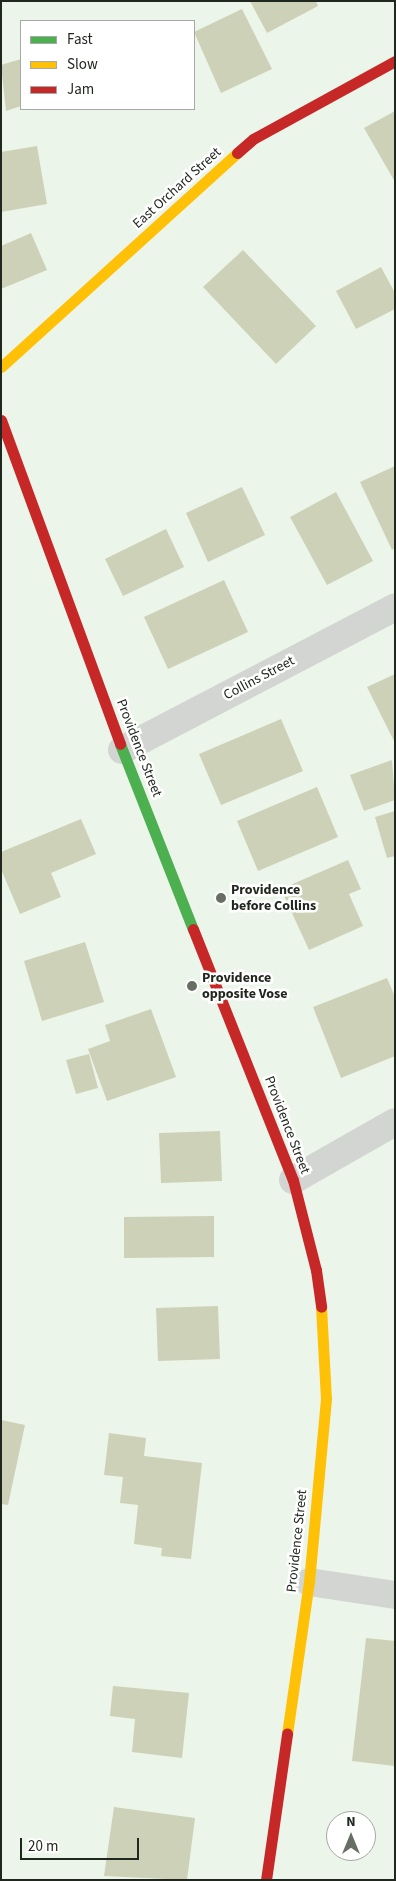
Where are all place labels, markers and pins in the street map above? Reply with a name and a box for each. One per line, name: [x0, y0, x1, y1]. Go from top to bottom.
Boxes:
place label: Providence before Collins: [231, 882, 316, 914]
marker: Providence before Collins: [215, 892, 227, 904]
place label: Providence opposite Vose: [202, 970, 287, 1002]
marker: Providence opposite Vose: [186, 980, 198, 992]

